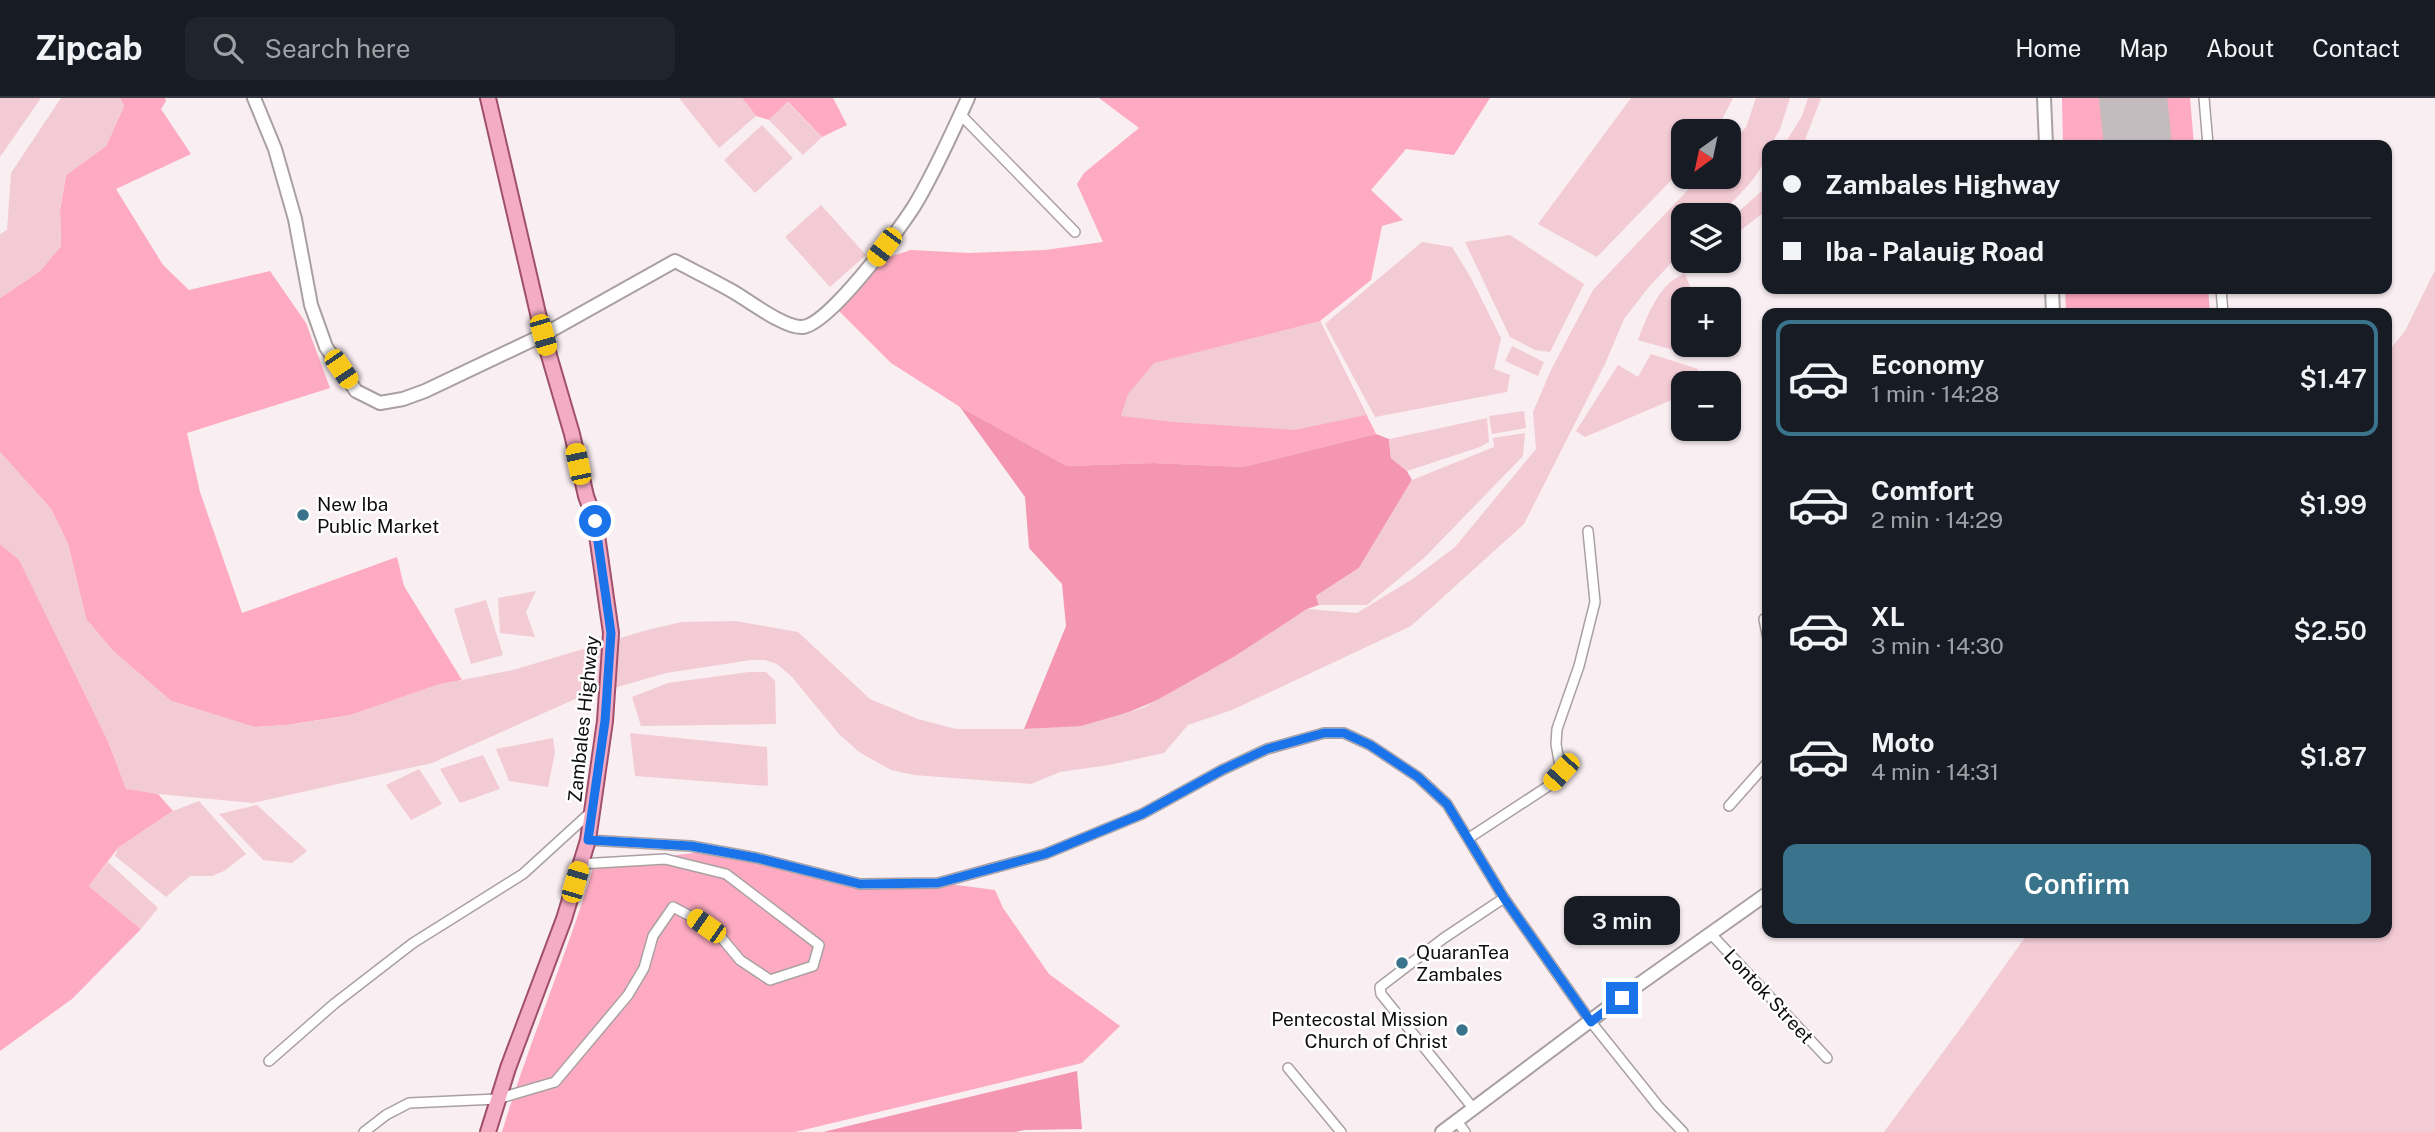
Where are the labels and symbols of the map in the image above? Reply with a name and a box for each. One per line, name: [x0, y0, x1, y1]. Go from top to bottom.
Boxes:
north arrow: [1671, 119, 1741, 189]
car: [863, 224, 906, 270]
car: [528, 312, 559, 358]
car: [321, 346, 362, 392]
car: [564, 441, 593, 487]
place label: New Iba Public Market: [317, 493, 439, 537]
route start: [579, 505, 611, 537]
marker: New Iba Public Market: [295, 507, 311, 523]
street label: Zambales Highway: [563, 634, 603, 804]
car: [1540, 749, 1583, 795]
car: [560, 859, 591, 905]
callout: 3 min: [1564, 897, 1680, 946]
car: [683, 905, 730, 947]
place label: QuaranTea Zambales: [1416, 941, 1509, 985]
street label: Lontok Street: [1720, 944, 1818, 1048]
marker: QuaranTea Zambales: [1394, 955, 1410, 971]
route end: [1606, 982, 1638, 1014]
place label: Pentecostal Mission Church of Christ: [1271, 1008, 1448, 1052]
marker: Pentecostal Mission Church of Christ: [1454, 1022, 1470, 1038]

